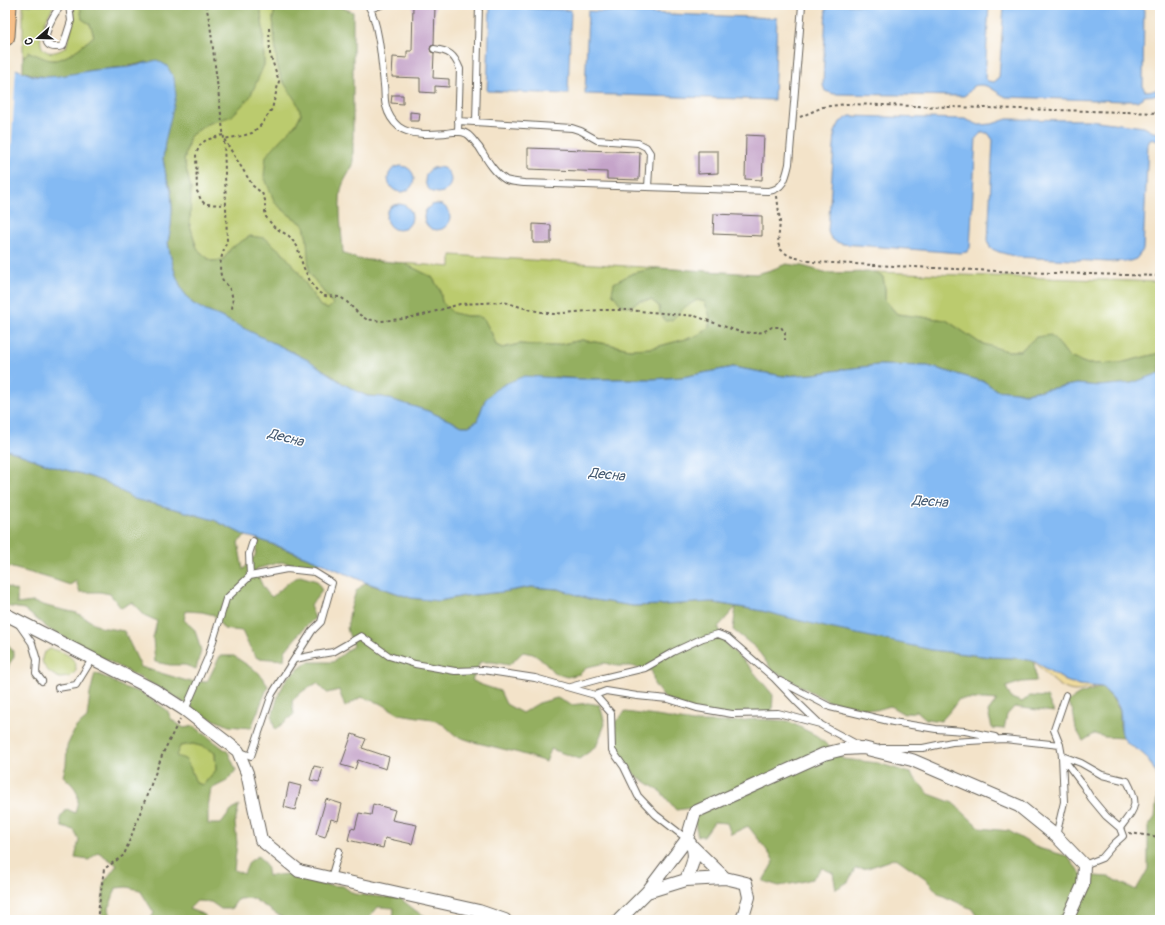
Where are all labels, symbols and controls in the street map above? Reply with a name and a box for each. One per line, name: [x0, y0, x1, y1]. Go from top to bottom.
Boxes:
north arrow: [18, 18, 58, 58]
text: С: [22, 36, 36, 47]
water label: Десна: [265, 424, 307, 451]
water label: Десна: [587, 464, 627, 485]
water label: Десна: [910, 492, 950, 511]

